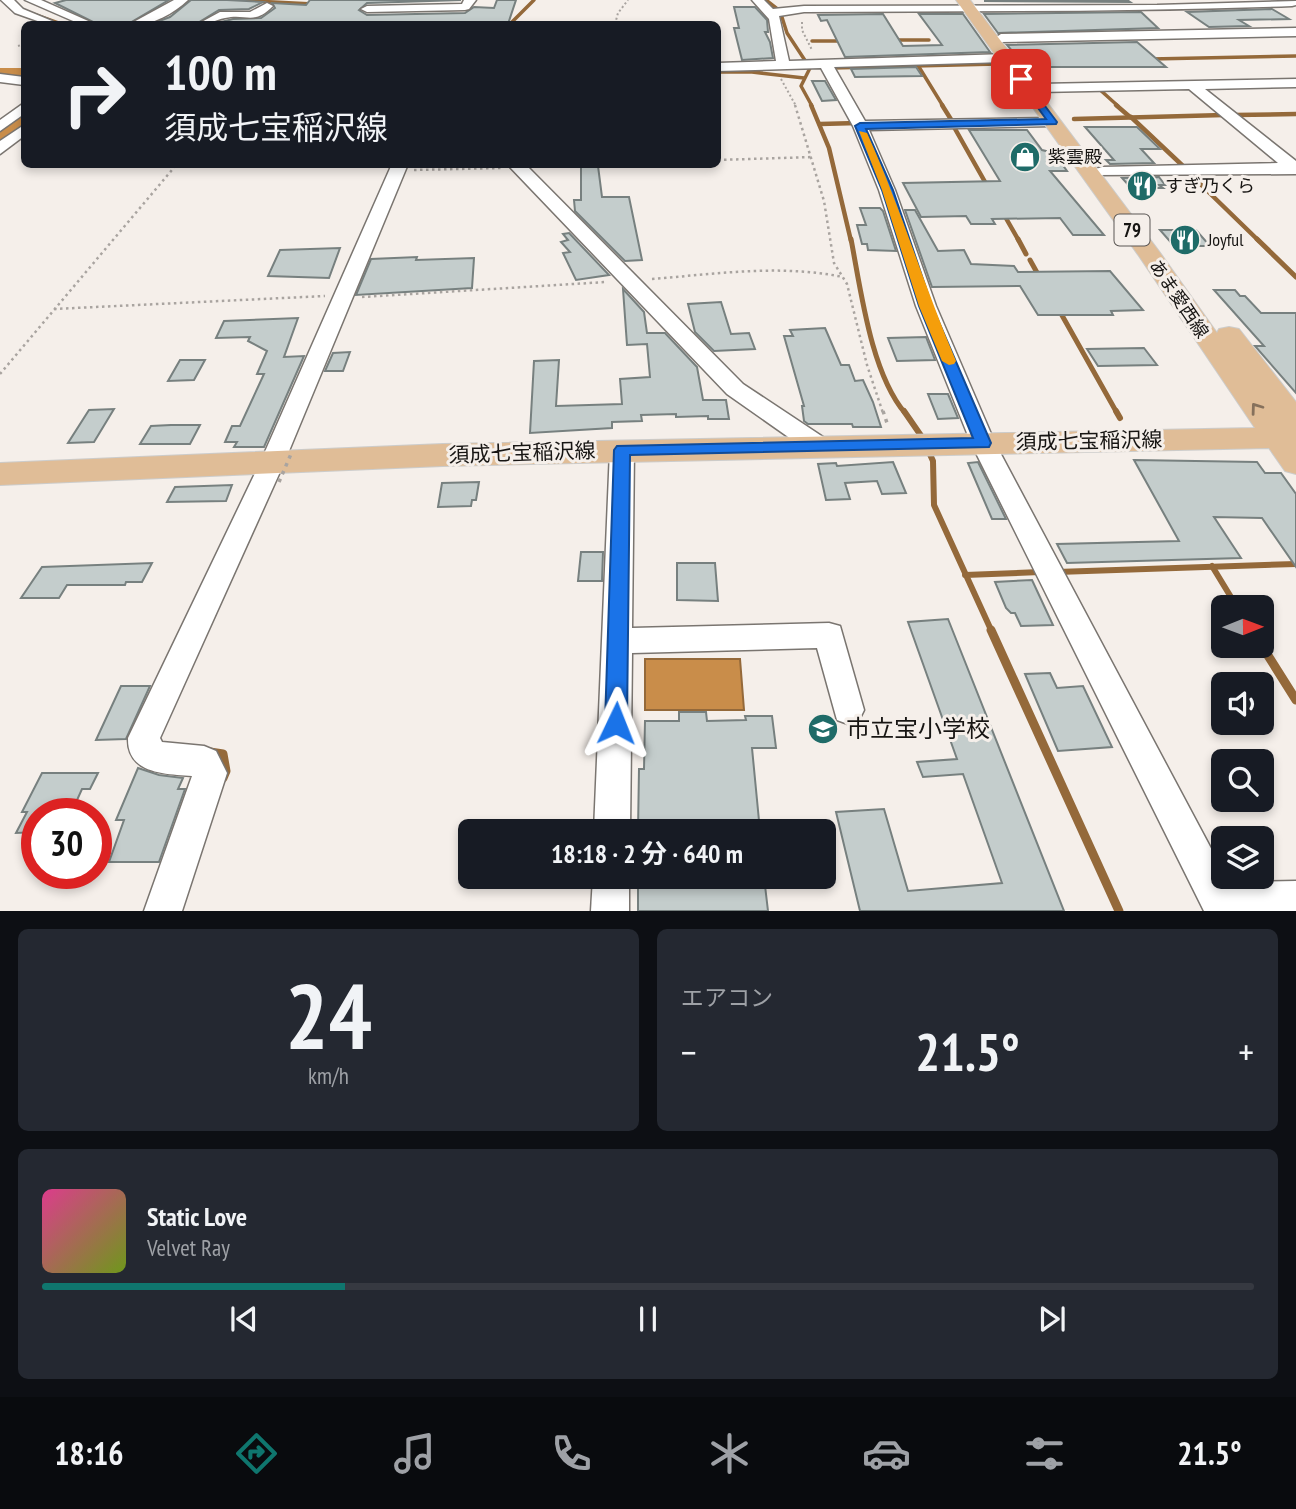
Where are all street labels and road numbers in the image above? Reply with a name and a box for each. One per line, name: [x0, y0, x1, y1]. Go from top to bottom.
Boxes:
road number: 79: [1114, 214, 1150, 246]
street label: あま愛西線: [1145, 255, 1214, 342]
street label: 須成七宝稲沢線: [1015, 426, 1163, 455]
street label: 須成七宝稲沢線: [448, 436, 596, 469]

